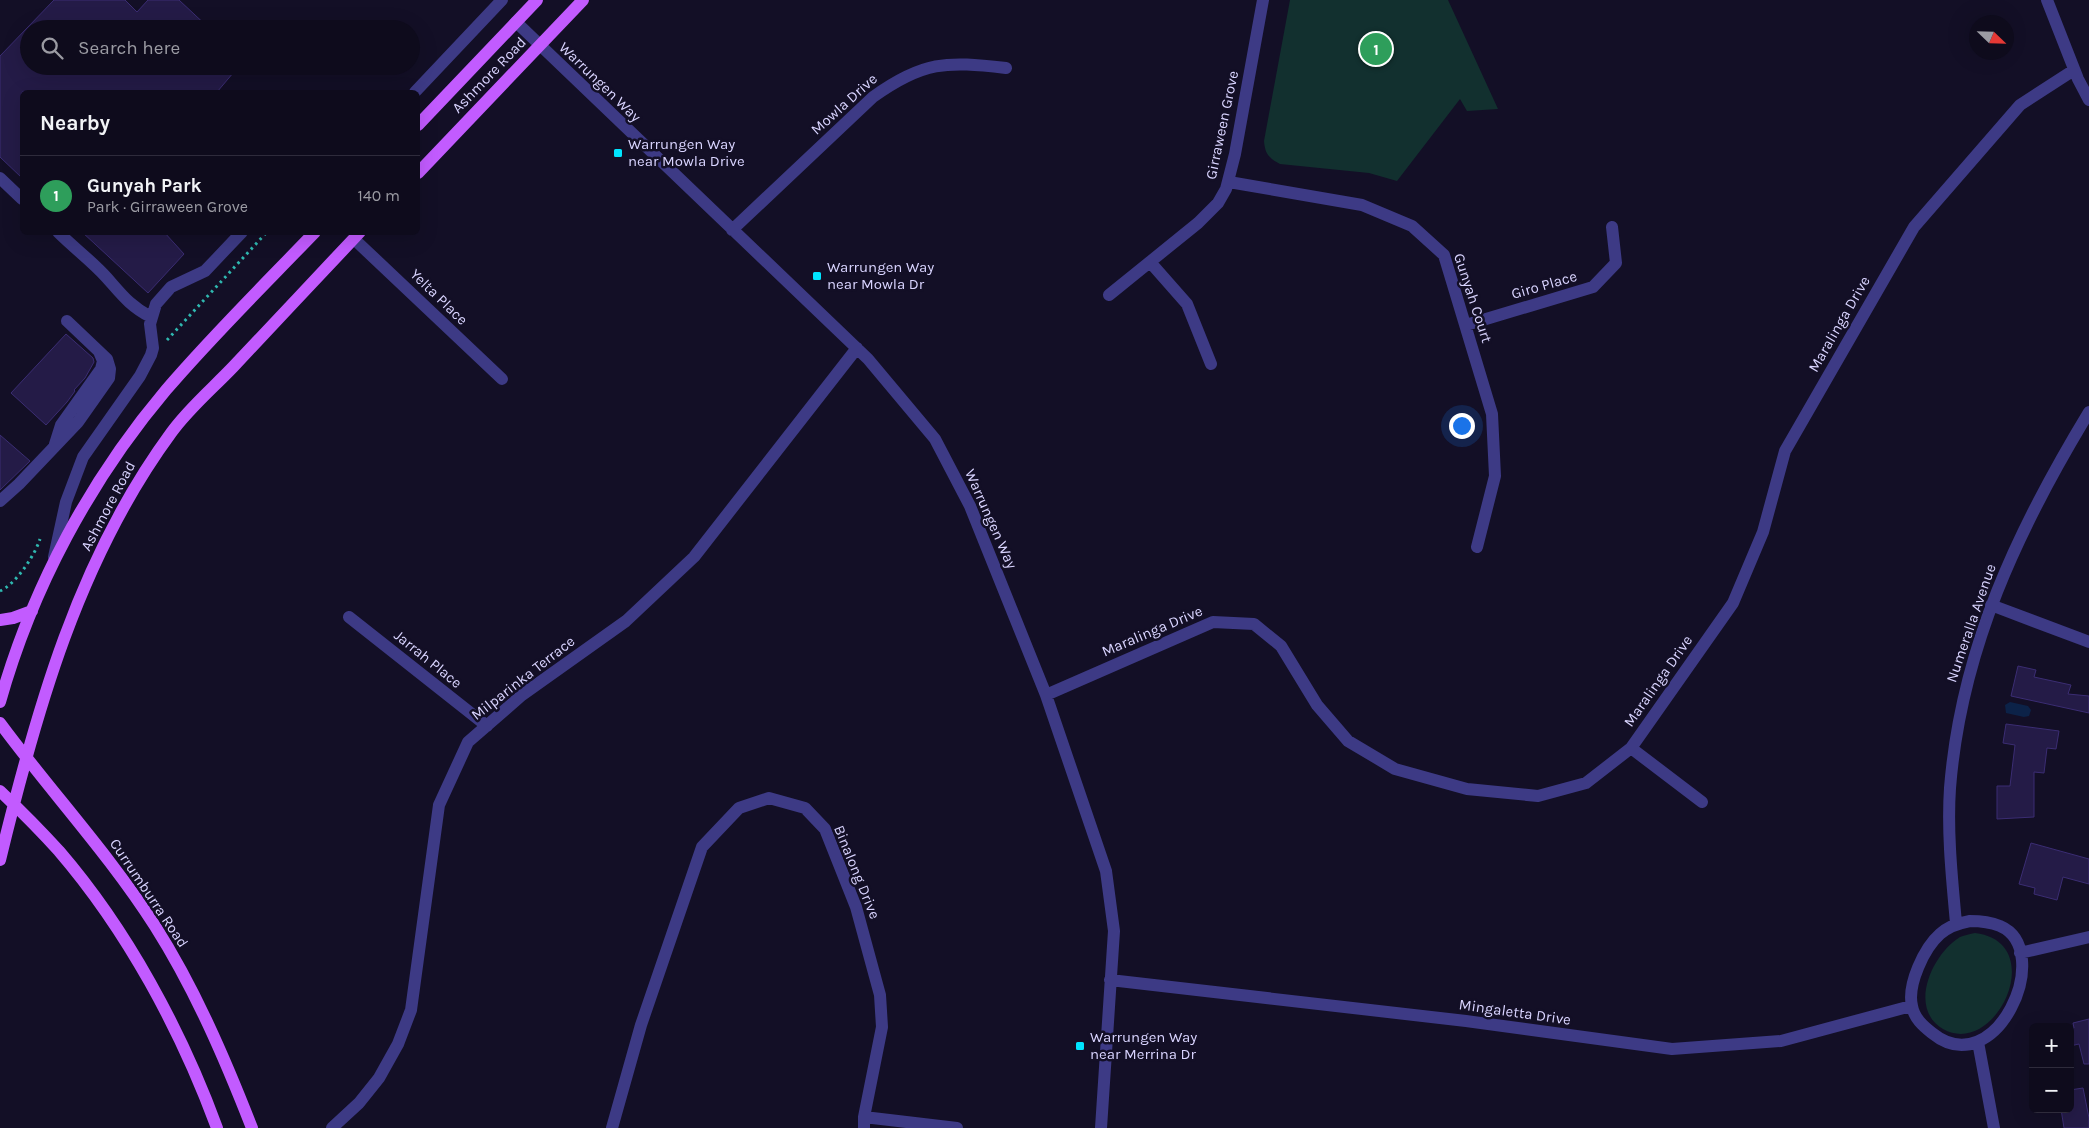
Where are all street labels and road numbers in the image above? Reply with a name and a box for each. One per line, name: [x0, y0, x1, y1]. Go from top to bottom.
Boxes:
street label: Ashmore Road: [448, 33, 530, 117]
street label: Warrungen Way: [555, 38, 645, 126]
street label: Girraween Grove: [1202, 69, 1242, 181]
street label: Mowla Drive: [807, 70, 881, 138]
street label: Gunyah Court: [1450, 251, 1496, 345]
street label: Yelta Place: [407, 265, 471, 329]
street label: Giro Place: [1509, 267, 1579, 303]
street label: Maralinga Drive: [1804, 273, 1874, 375]
street label: Ashmore Road: [77, 458, 139, 554]
street label: Warrungen Way: [961, 466, 1021, 572]
street label: Numeralla Avenue: [1942, 561, 2000, 685]
street label: Maralinga Drive: [1099, 602, 1205, 660]
street label: Jarrah Place: [390, 626, 466, 692]
street label: Milparinka Terrace: [468, 632, 578, 724]
street label: Maralinga Drive: [1620, 632, 1696, 730]
street label: Binalong Drive: [830, 822, 884, 922]
street label: Currumburra Road: [106, 835, 192, 951]
street label: Mingaletta Drive: [1458, 995, 1572, 1029]

